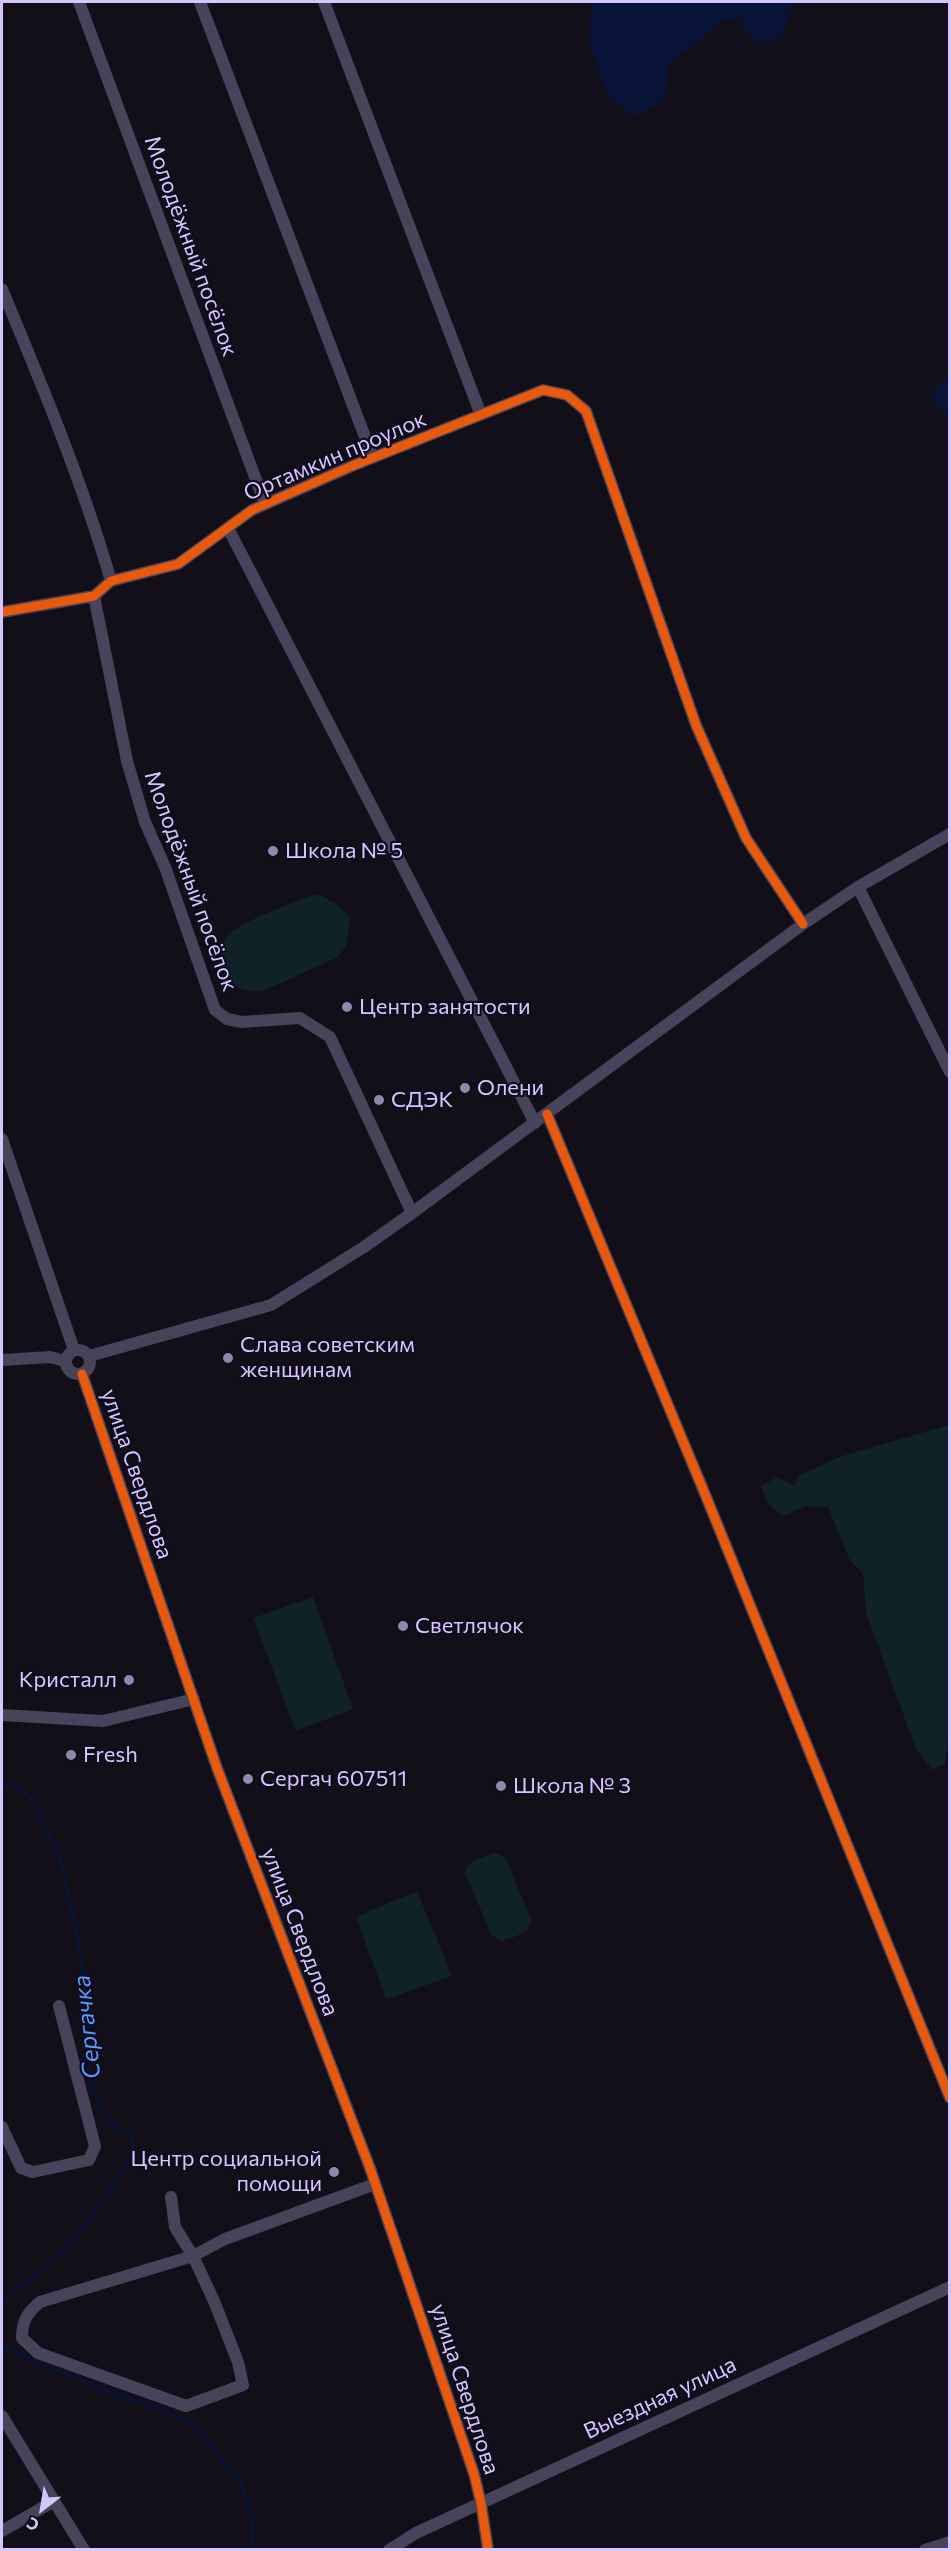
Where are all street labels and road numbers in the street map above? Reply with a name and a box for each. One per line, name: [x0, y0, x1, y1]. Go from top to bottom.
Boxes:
street label: Молодёжный посёлок: [139, 132, 243, 360]
street label: Ортамкин проулок: [240, 406, 430, 506]
street label: Молодёжный посёлок: [139, 767, 243, 995]
street label: улица Свердлова: [96, 1386, 178, 1562]
street label: улица Свердлова: [256, 1844, 344, 2020]
street label: улица Свердлова: [425, 2300, 505, 2478]
street label: Выездная улица: [580, 2351, 740, 2445]

